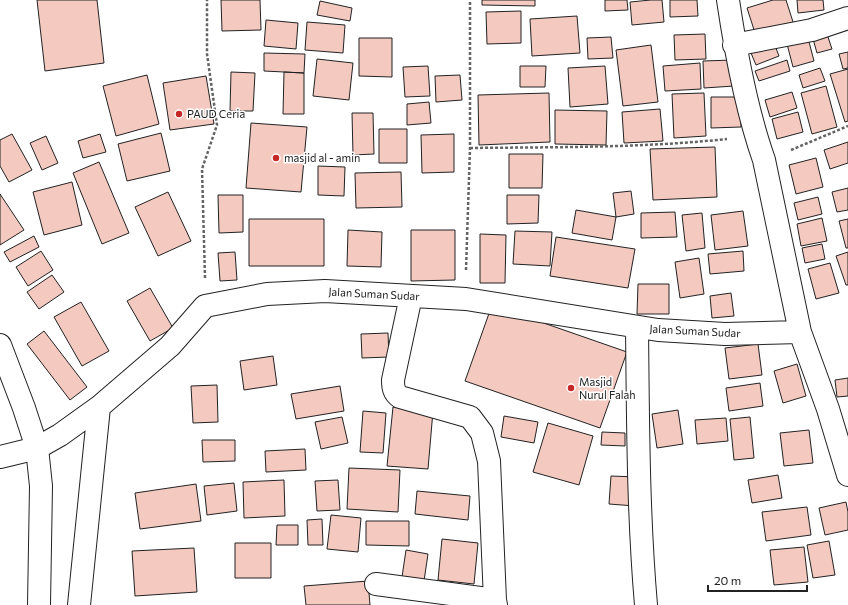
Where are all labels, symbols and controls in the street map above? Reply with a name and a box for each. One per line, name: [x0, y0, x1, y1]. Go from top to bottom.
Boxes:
place label: PAUD Ceria: [187, 107, 245, 120]
marker: PAUD Ceria: [174, 109, 184, 119]
place label: masjid al - amin: [284, 151, 360, 164]
marker: masjid al - amin: [271, 153, 281, 163]
street label: Jalan Suman Sudar: [328, 285, 421, 303]
street label: Jalan Suman Sudar: [649, 322, 742, 340]
place label: Masjid Nurul Falah: [579, 375, 636, 401]
marker: Masjid Nurul Falah: [566, 383, 576, 393]
scale bar: [708, 567, 807, 593]
text: 20 m: [714, 573, 741, 587]

